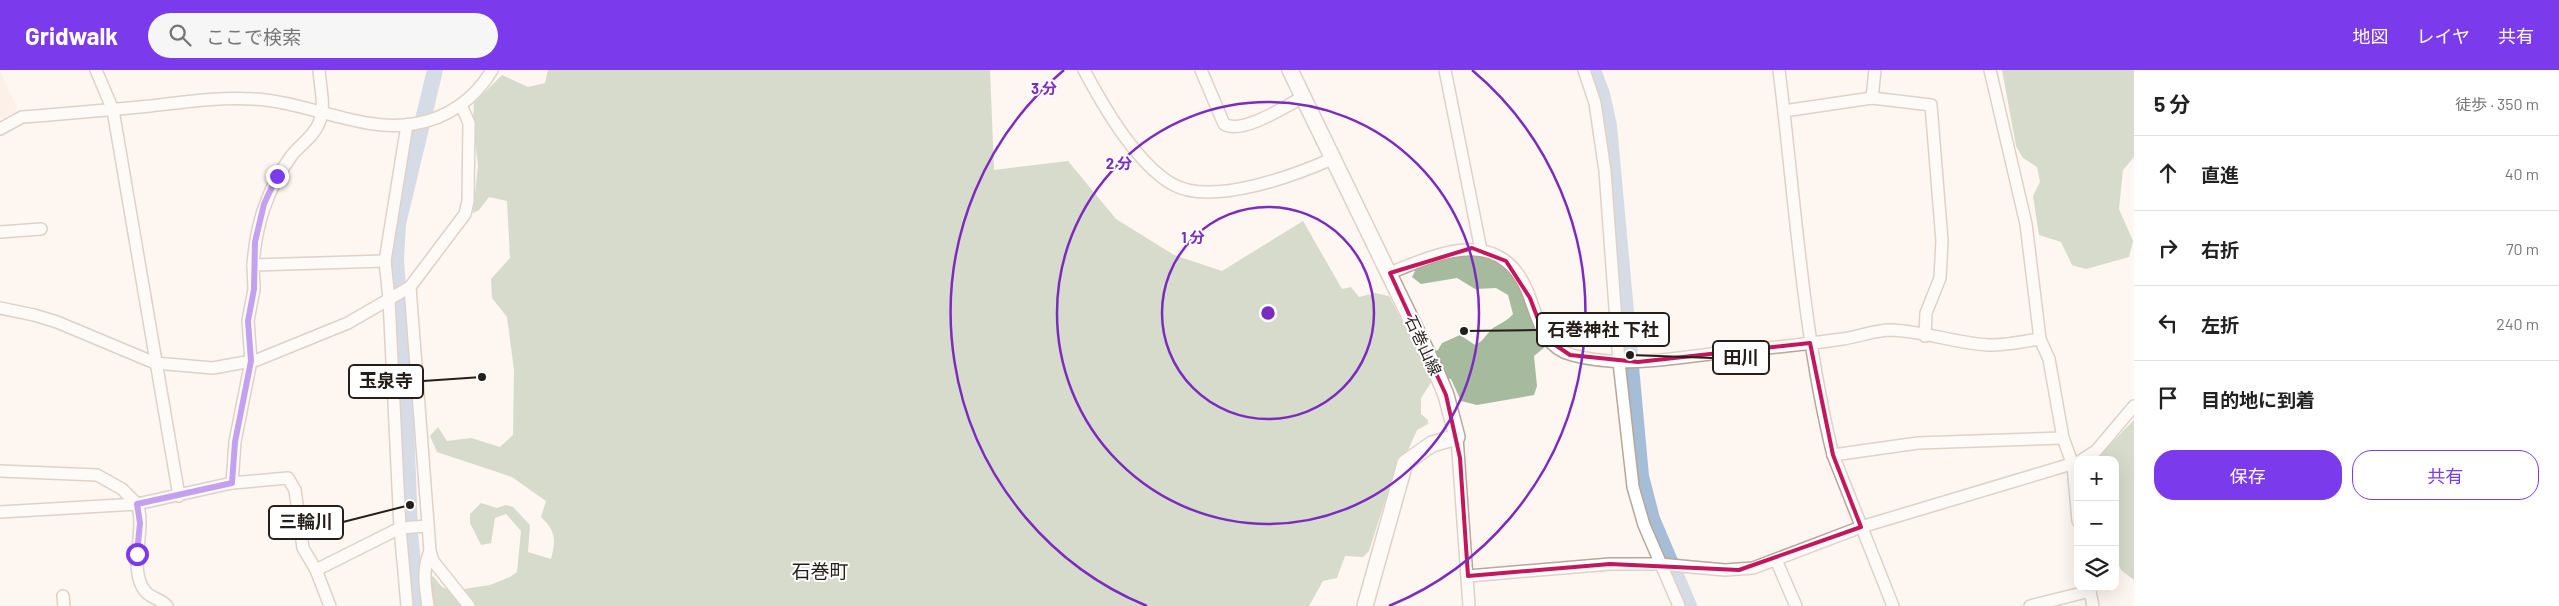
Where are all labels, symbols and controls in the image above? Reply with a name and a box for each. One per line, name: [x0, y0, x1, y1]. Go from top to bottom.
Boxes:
search box: [148, 13, 498, 58]
text: Gridwalk: [25, 21, 118, 50]
icon: search: [166, 21, 194, 49]
text: ここで検索: [206, 25, 301, 48]
text: 地図: [2353, 25, 2389, 47]
text: レイヤ: [2417, 25, 2470, 47]
text: 共有: [2498, 25, 2534, 47]
text: 3 分: [1031, 79, 1057, 97]
text: 5 分: [2154, 91, 2191, 116]
text: 徒歩 · 350 m: [2455, 94, 2539, 113]
text: 2 分: [1106, 154, 1132, 172]
icon: ahead: [2154, 159, 2182, 187]
text: 直進: [2201, 163, 2239, 186]
text: 40 m: [2505, 164, 2539, 183]
route end: [266, 165, 289, 188]
text: 1 分: [1181, 228, 1205, 246]
icon: right: [2154, 234, 2182, 262]
text: 右折: [2201, 238, 2239, 261]
text: 70 m: [2506, 239, 2539, 258]
centre of rings: [1259, 304, 1277, 322]
icon: left: [2154, 309, 2182, 337]
street label: 石巻山線: [1402, 312, 1446, 378]
callout: 石巻神社 下社: [1537, 313, 1669, 346]
text: 左折: [2201, 313, 2239, 336]
text: 240 m: [2496, 314, 2539, 333]
text: 石巻神社 下社: [1547, 318, 1659, 340]
callout: 田川: [1713, 341, 1769, 374]
text: 田川: [1723, 346, 1759, 368]
callout: 玉泉寺: [349, 365, 423, 398]
text: 玉泉寺: [359, 369, 413, 391]
icon: arrive: [2154, 384, 2182, 412]
text: 目的地に到着: [2201, 388, 2315, 411]
button: 保存: [2154, 450, 2342, 500]
button: 共有: [2352, 450, 2539, 500]
map controls: [2074, 456, 2119, 591]
button: +: [2074, 456, 2119, 501]
button: −: [2074, 501, 2119, 546]
callout: 三輪川: [269, 506, 343, 539]
text: 三輪川: [279, 510, 333, 532]
route start: [126, 543, 149, 566]
button: layers: [2074, 546, 2119, 591]
district label: 石巻町: [791, 559, 849, 582]

